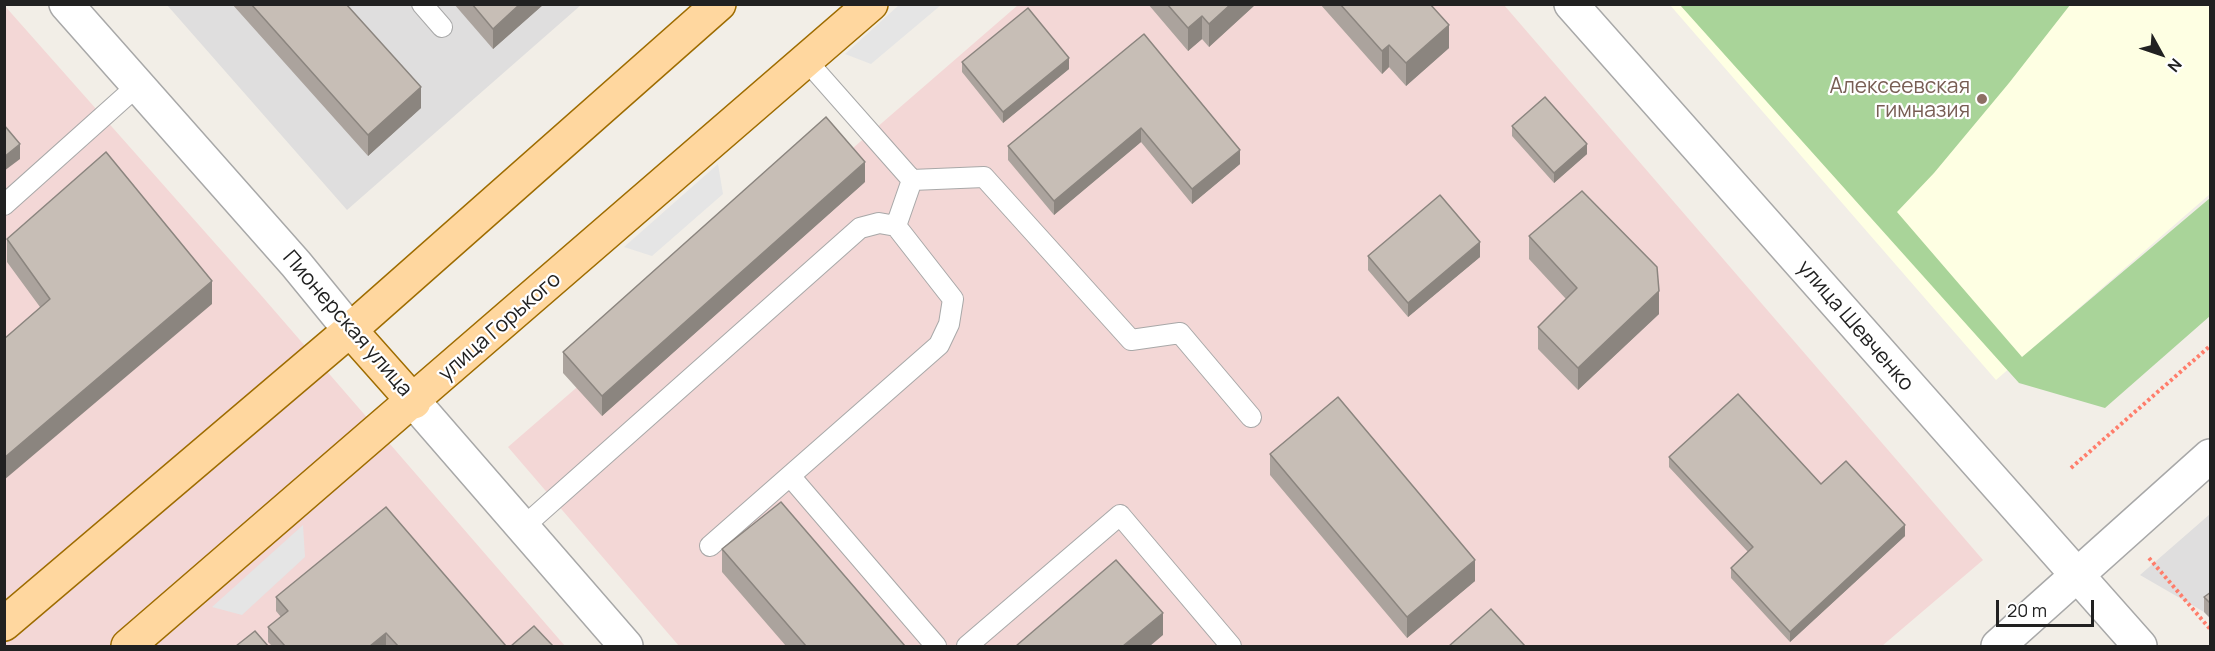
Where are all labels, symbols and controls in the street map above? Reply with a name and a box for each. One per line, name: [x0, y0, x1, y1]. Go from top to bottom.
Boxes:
north arrow: [2131, 24, 2191, 84]
text: N: [2163, 54, 2187, 77]
place label: Алексеевская гимназия: [1829, 74, 1970, 124]
marker: Алексеевская гимназия: [1975, 92, 1989, 106]
street label: Пионерская улица: [277, 246, 417, 402]
street label: улица Шевченко: [1791, 256, 1919, 396]
street label: улица Горького: [434, 267, 566, 387]
scale bar: [1999, 588, 2096, 626]
text: 20 m: [2007, 598, 2047, 622]

